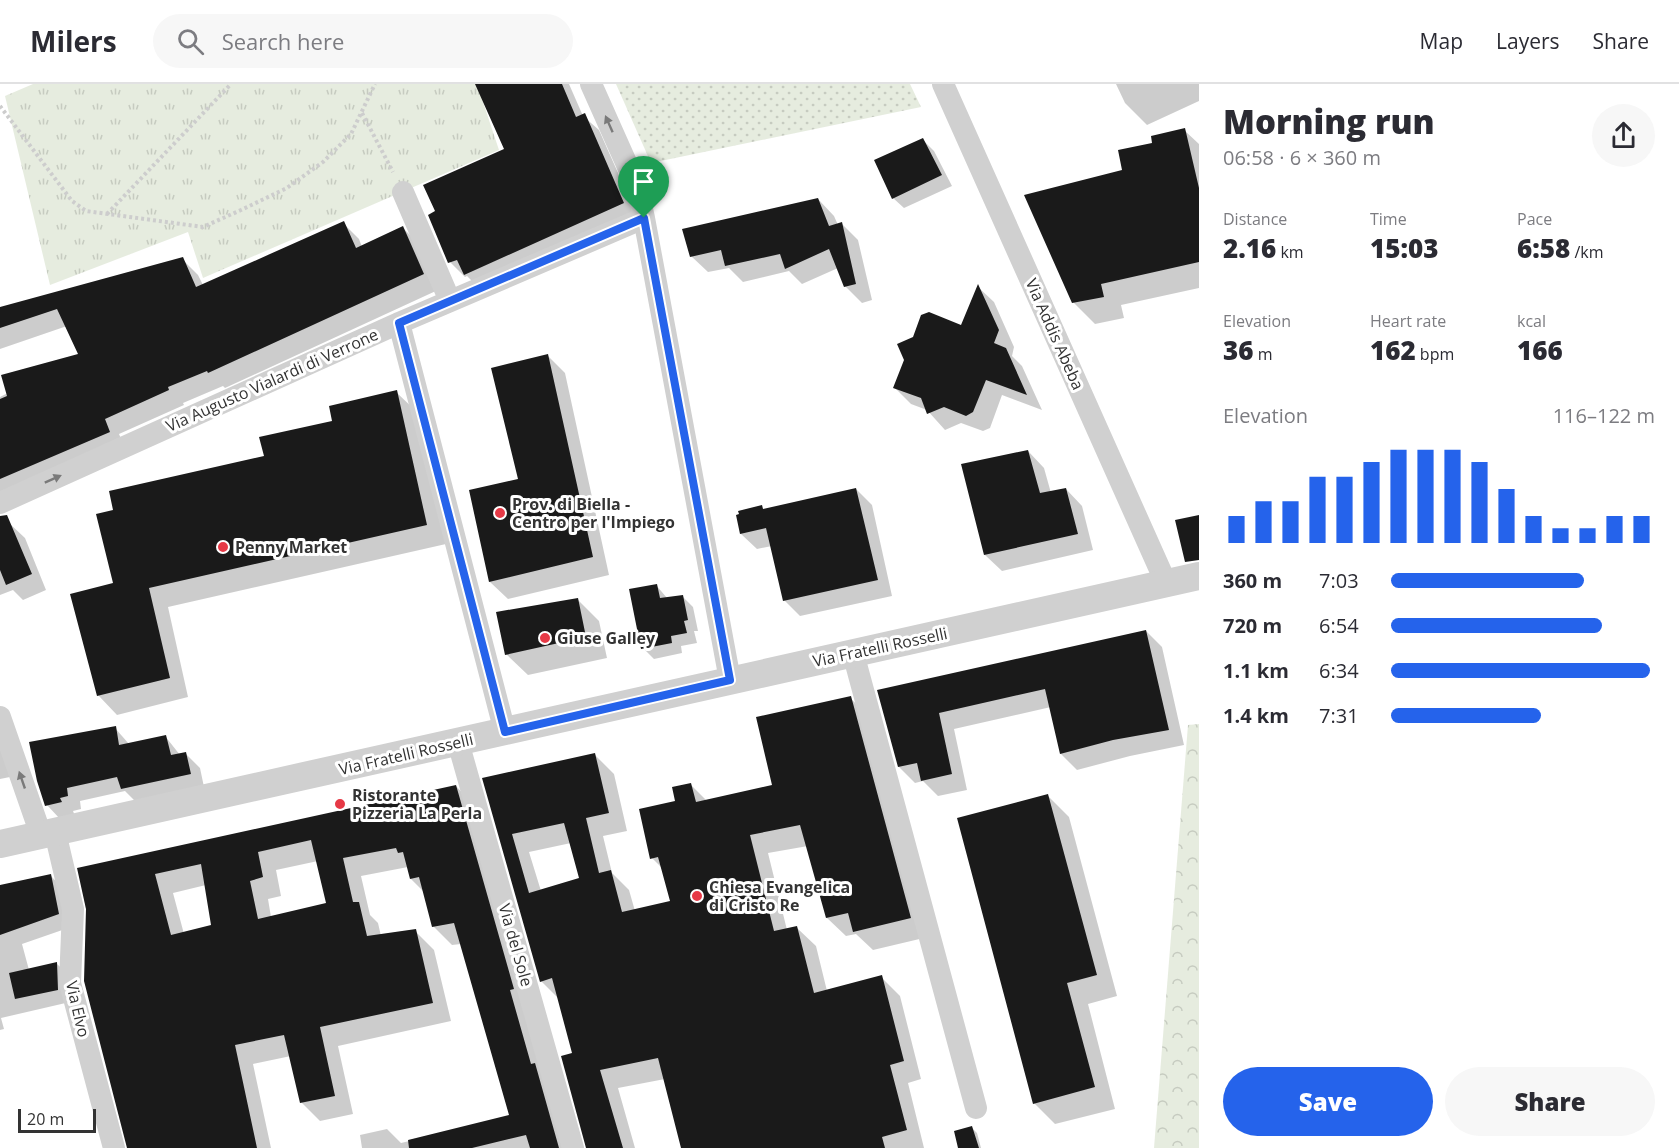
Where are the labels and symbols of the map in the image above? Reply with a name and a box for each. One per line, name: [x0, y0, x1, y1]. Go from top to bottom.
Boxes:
one-way arrow: [604, 115, 613, 133]
pin: [618, 156, 669, 218]
street label: Via Addis Abeba: [1021, 275, 1089, 393]
street label: Via Augusto Vialardi di Verrone: [162, 323, 382, 437]
one-way arrow: [45, 474, 63, 484]
place label: Prov. di Biella - Centro per l'Impiego: [512, 493, 675, 533]
marker: Prov. di Biella - Centro per l'Impiego: [493, 506, 507, 520]
place label: Penny Market: [235, 536, 347, 558]
marker: Penny Market: [216, 540, 230, 554]
street label: Via Fratelli Rosselli: [811, 622, 949, 672]
place label: Giuse Galley: [557, 627, 656, 649]
marker: Giuse Galley: [538, 631, 552, 645]
street label: Via Fratelli Rosselli: [337, 728, 475, 780]
one-way arrow: [16, 771, 26, 789]
place label: Ristorante Pizzeria La Perla: [352, 784, 482, 824]
marker: Ristorante Pizzeria La Perla: [333, 797, 347, 811]
place label: Chiesa Evangelica di Cristo Re: [709, 876, 850, 916]
marker: Chiesa Evangelica di Cristo Re: [690, 889, 704, 903]
street label: Via del Sole: [494, 901, 538, 989]
street label: Via Elvo: [61, 979, 95, 1039]
scale bar: [18, 1106, 96, 1134]

